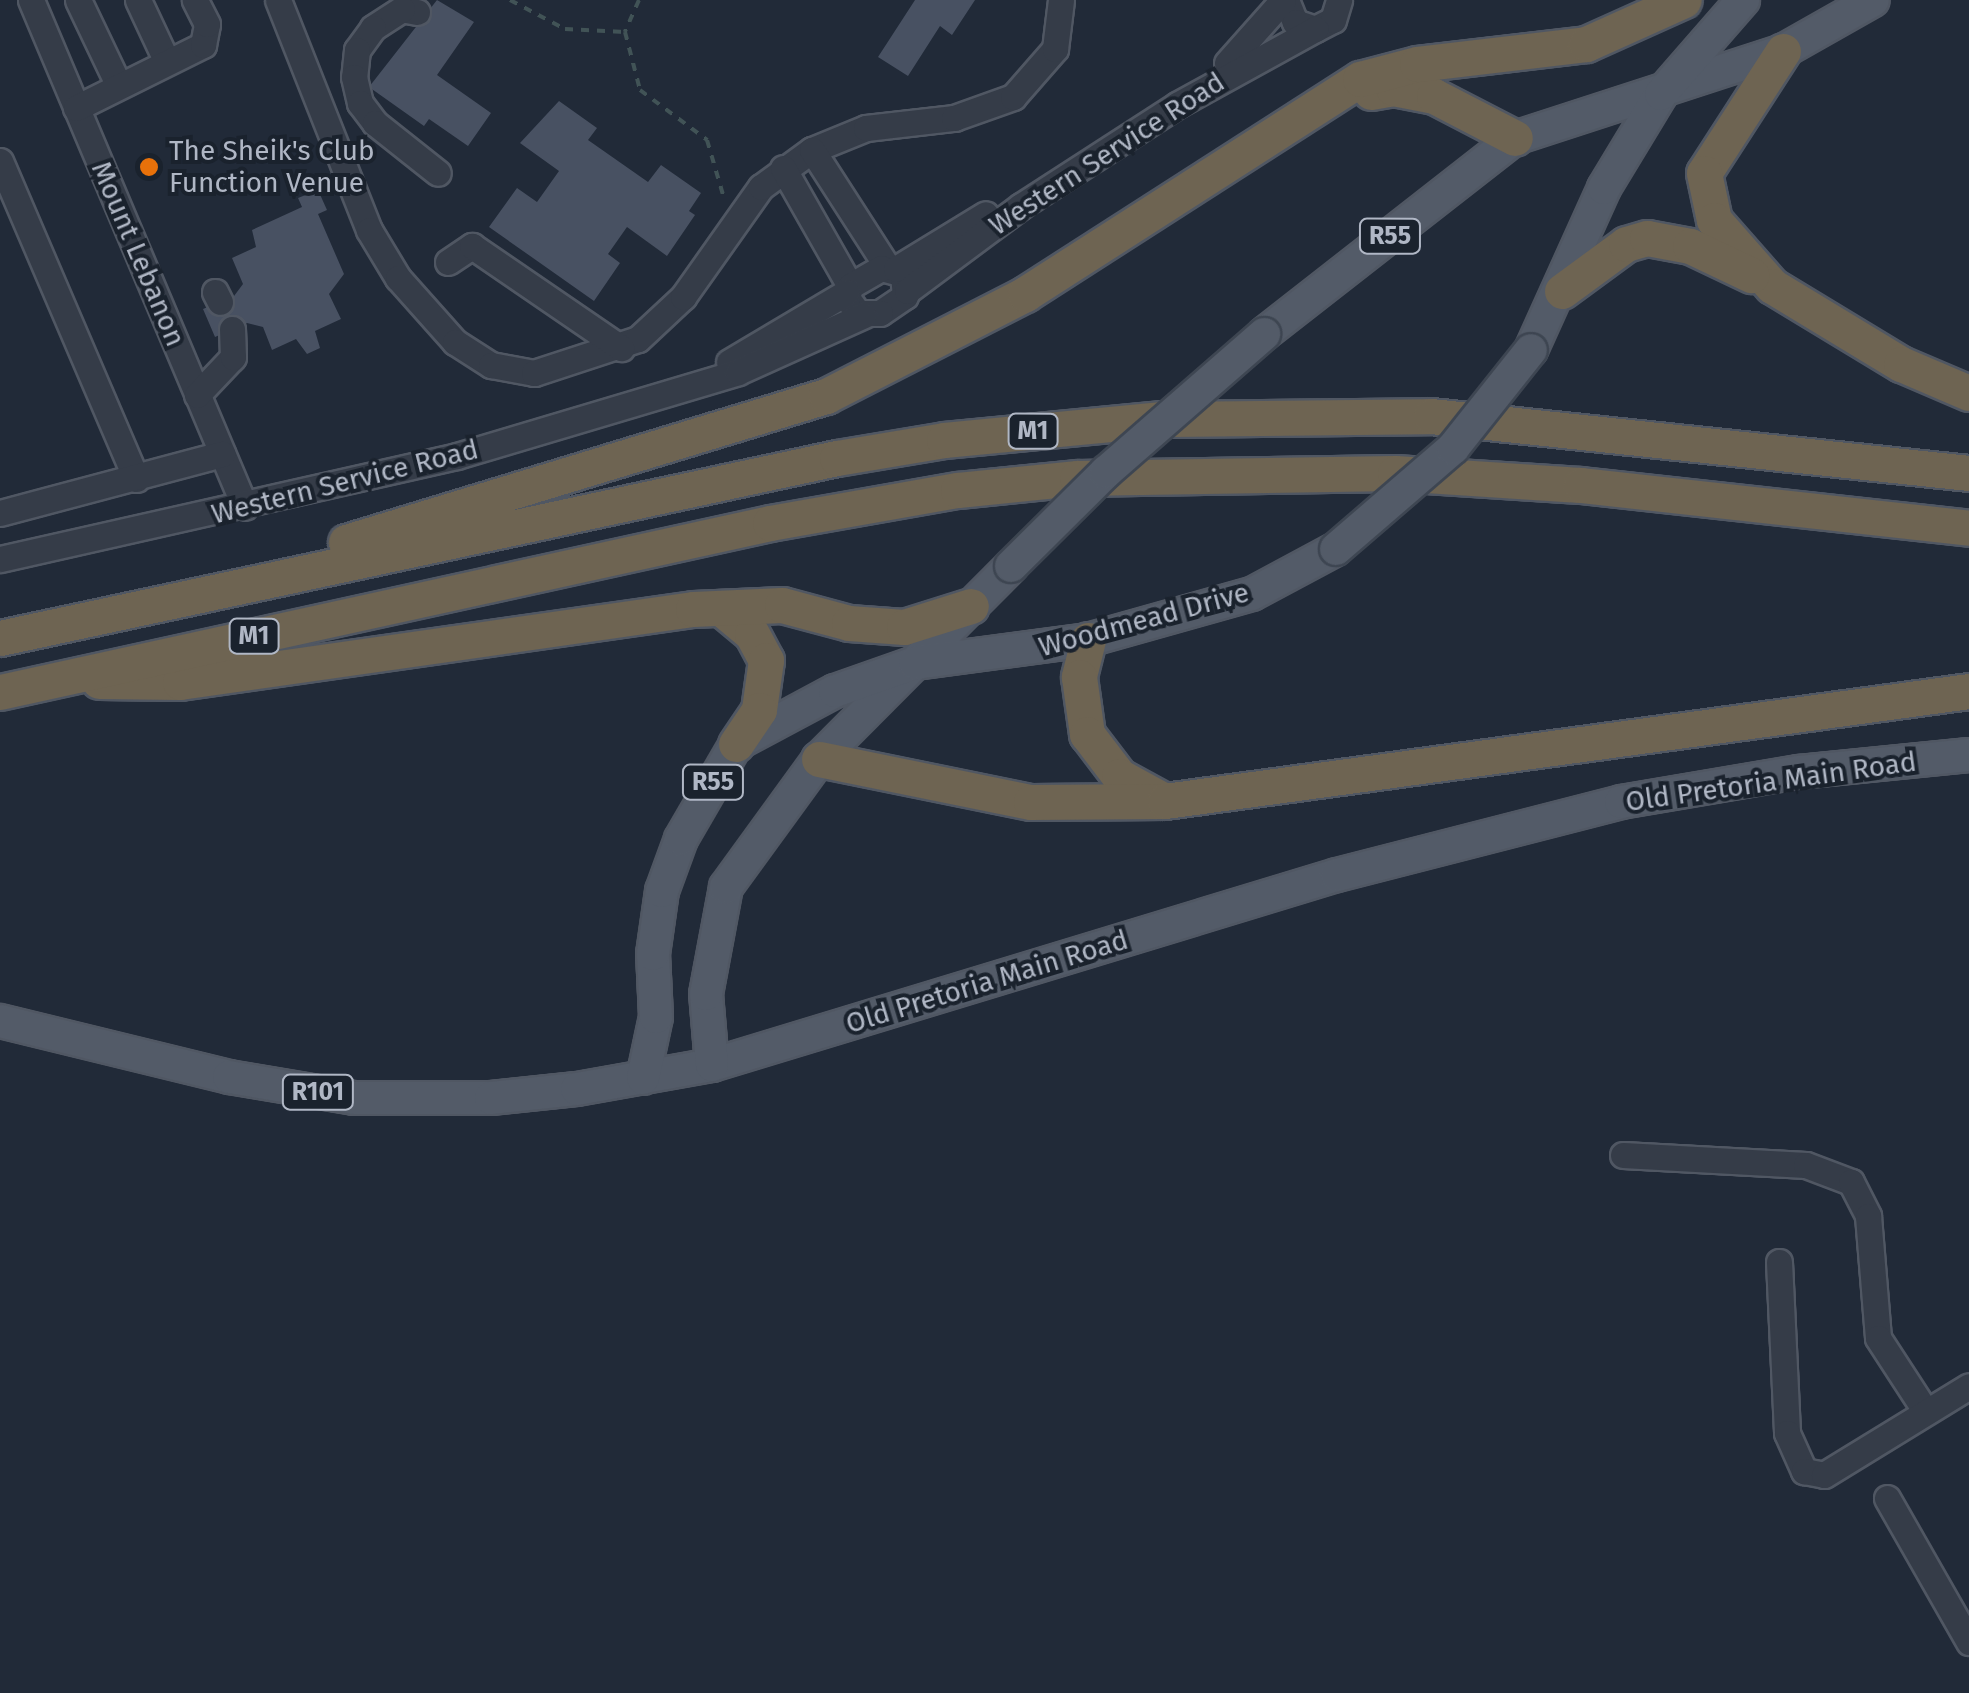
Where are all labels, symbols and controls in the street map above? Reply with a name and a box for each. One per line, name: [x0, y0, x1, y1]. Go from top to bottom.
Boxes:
street label: Western Service Road: [983, 65, 1231, 243]
place label: The Sheik's Club Function Venue: [169, 134, 375, 200]
street label: Mount Lebanon: [84, 156, 192, 352]
marker: The Sheik's Club Function Venue: [138, 156, 160, 178]
road number: R55: [1358, 216, 1422, 256]
road number: M1: [1006, 411, 1060, 451]
street label: Western Service Road: [208, 433, 482, 531]
street label: Woodmead Drive: [1035, 576, 1253, 664]
road number: M1: [226, 616, 282, 656]
street label: Old Pretoria Main Road: [1623, 745, 1919, 819]
road number: R55: [680, 762, 746, 802]
street label: Old Pretoria Main Road: [842, 923, 1132, 1041]
road number: R101: [280, 1072, 356, 1112]

